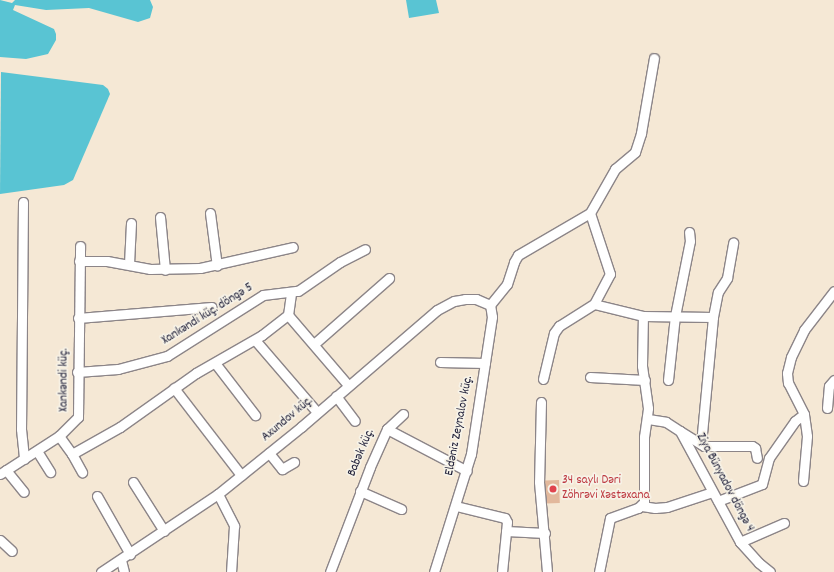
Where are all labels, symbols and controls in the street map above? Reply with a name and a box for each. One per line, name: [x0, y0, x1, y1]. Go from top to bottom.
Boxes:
street label: Xankəndi küç. döngə 5: [160, 281, 256, 349]
street label: Xankəndi küç.: [57, 348, 73, 412]
street label: Eldəniz Zeynalov küç.: [443, 375, 477, 477]
street label: Axundov küç.: [259, 394, 317, 446]
street label: Babək küç.: [345, 427, 379, 479]
street label: Ziya Bünyadov döngə 4: [691, 431, 757, 535]
place label: 34 saylı Dəri Zöhrəvi Xəstəxana: [562, 474, 650, 505]
marker: 34 saylı Dəri Zöhrəvi Xəstəxana: [547, 483, 559, 495]

